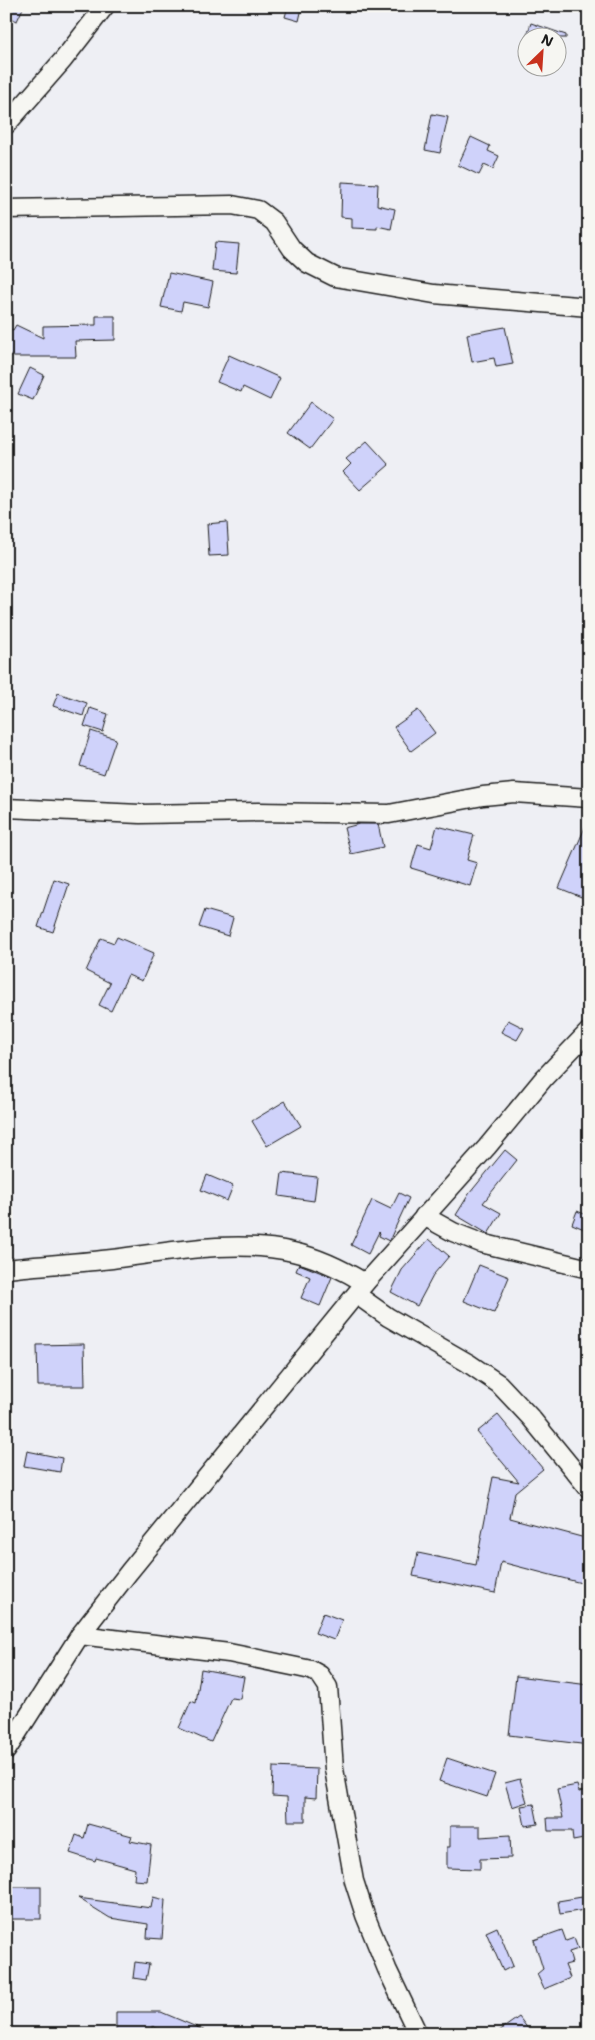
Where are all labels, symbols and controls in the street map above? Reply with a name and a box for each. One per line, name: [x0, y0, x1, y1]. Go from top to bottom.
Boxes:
north arrow: [518, 28, 568, 78]
text: N: [539, 30, 556, 51]

